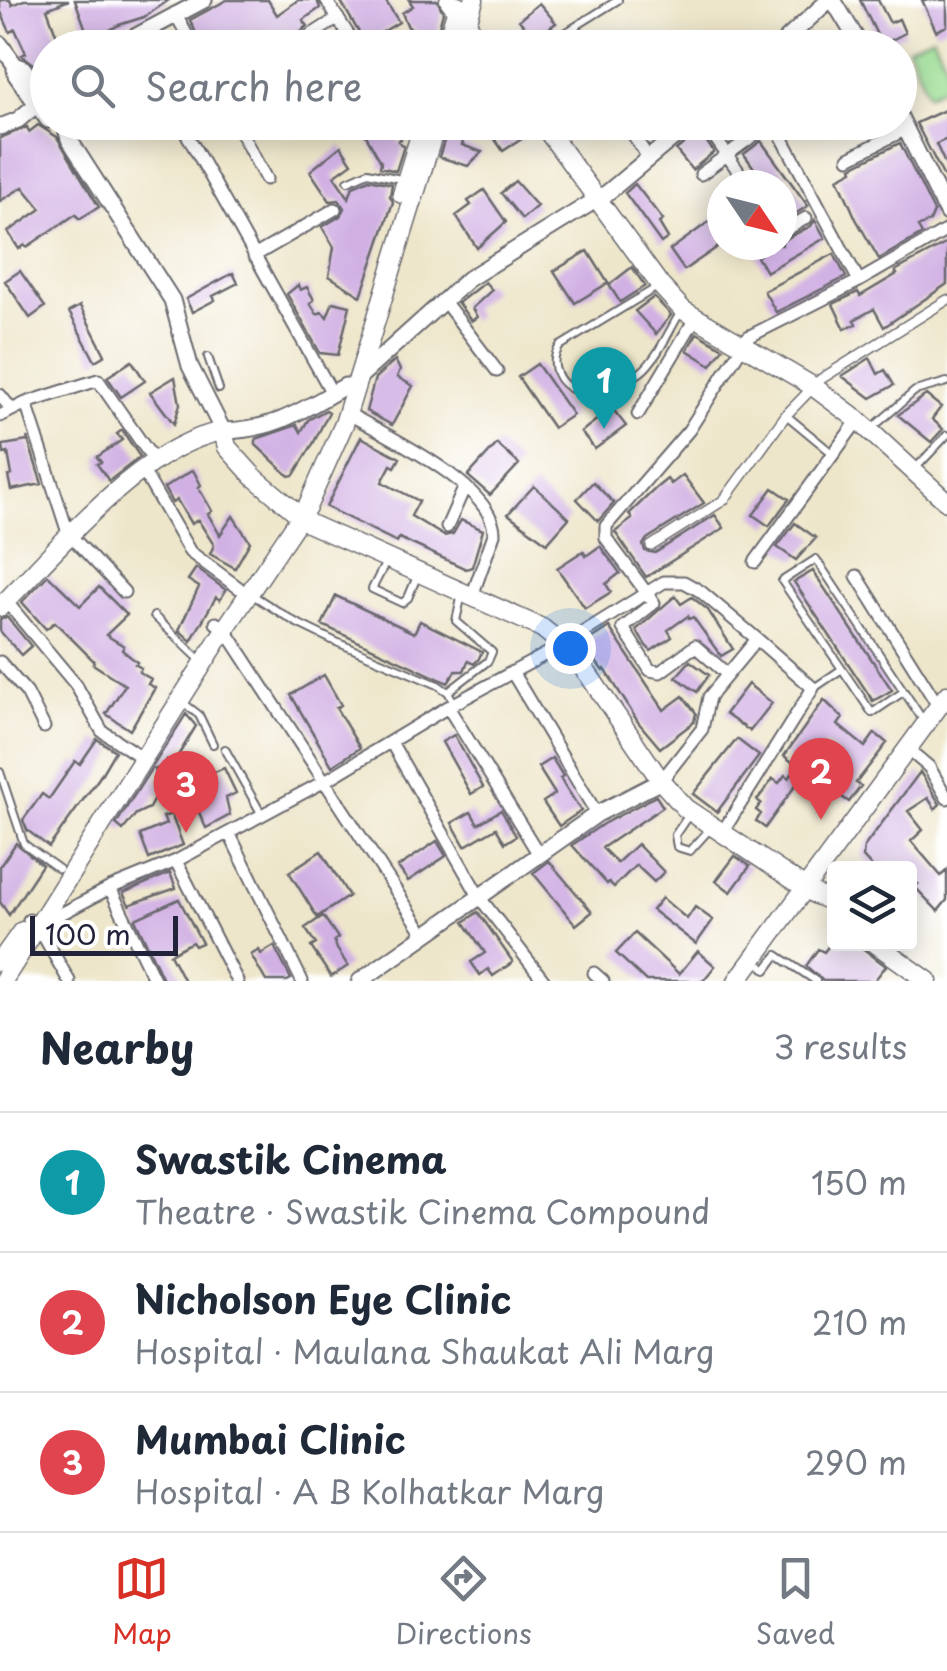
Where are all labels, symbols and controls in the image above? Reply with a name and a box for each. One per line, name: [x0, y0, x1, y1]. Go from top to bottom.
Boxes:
search box: [30, 30, 917, 140]
text: Search here: [145, 57, 362, 114]
icon: search: [65, 58, 120, 113]
north arrow: [707, 170, 797, 260]
pin: 1: [572, 346, 636, 429]
your location: [545, 623, 596, 674]
pin: 2: [788, 738, 854, 820]
pin: 3: [154, 750, 218, 833]
map controls: [827, 861, 917, 951]
button: layers: [827, 861, 917, 951]
scale bar: [30, 911, 178, 956]
text: 100 m: [45, 912, 131, 955]
text: Nearby: [40, 1015, 194, 1078]
text: 3 results: [773, 1022, 907, 1070]
text: Swastik Cinema: [135, 1130, 447, 1187]
text: 1: [65, 1158, 80, 1206]
text: 150 m: [811, 1158, 907, 1206]
text: Theatre · Swastik Cinema Compound: [135, 1187, 710, 1235]
text: Nicholson Eye Clinic: [135, 1270, 512, 1327]
text: 2: [61, 1298, 84, 1346]
text: 210 m: [812, 1298, 907, 1346]
text: Hospital · Maulana Shaukat Ali Marg: [135, 1327, 714, 1375]
text: Mumbai Clinic: [135, 1410, 406, 1467]
text: 3: [62, 1438, 83, 1486]
text: 290 m: [805, 1438, 907, 1486]
text: Hospital · A B Kolhatkar Marg: [135, 1467, 604, 1515]
tab: Map: [112, 1551, 172, 1654]
tab: Directions: [396, 1551, 532, 1654]
tab: Saved: [756, 1551, 835, 1654]

